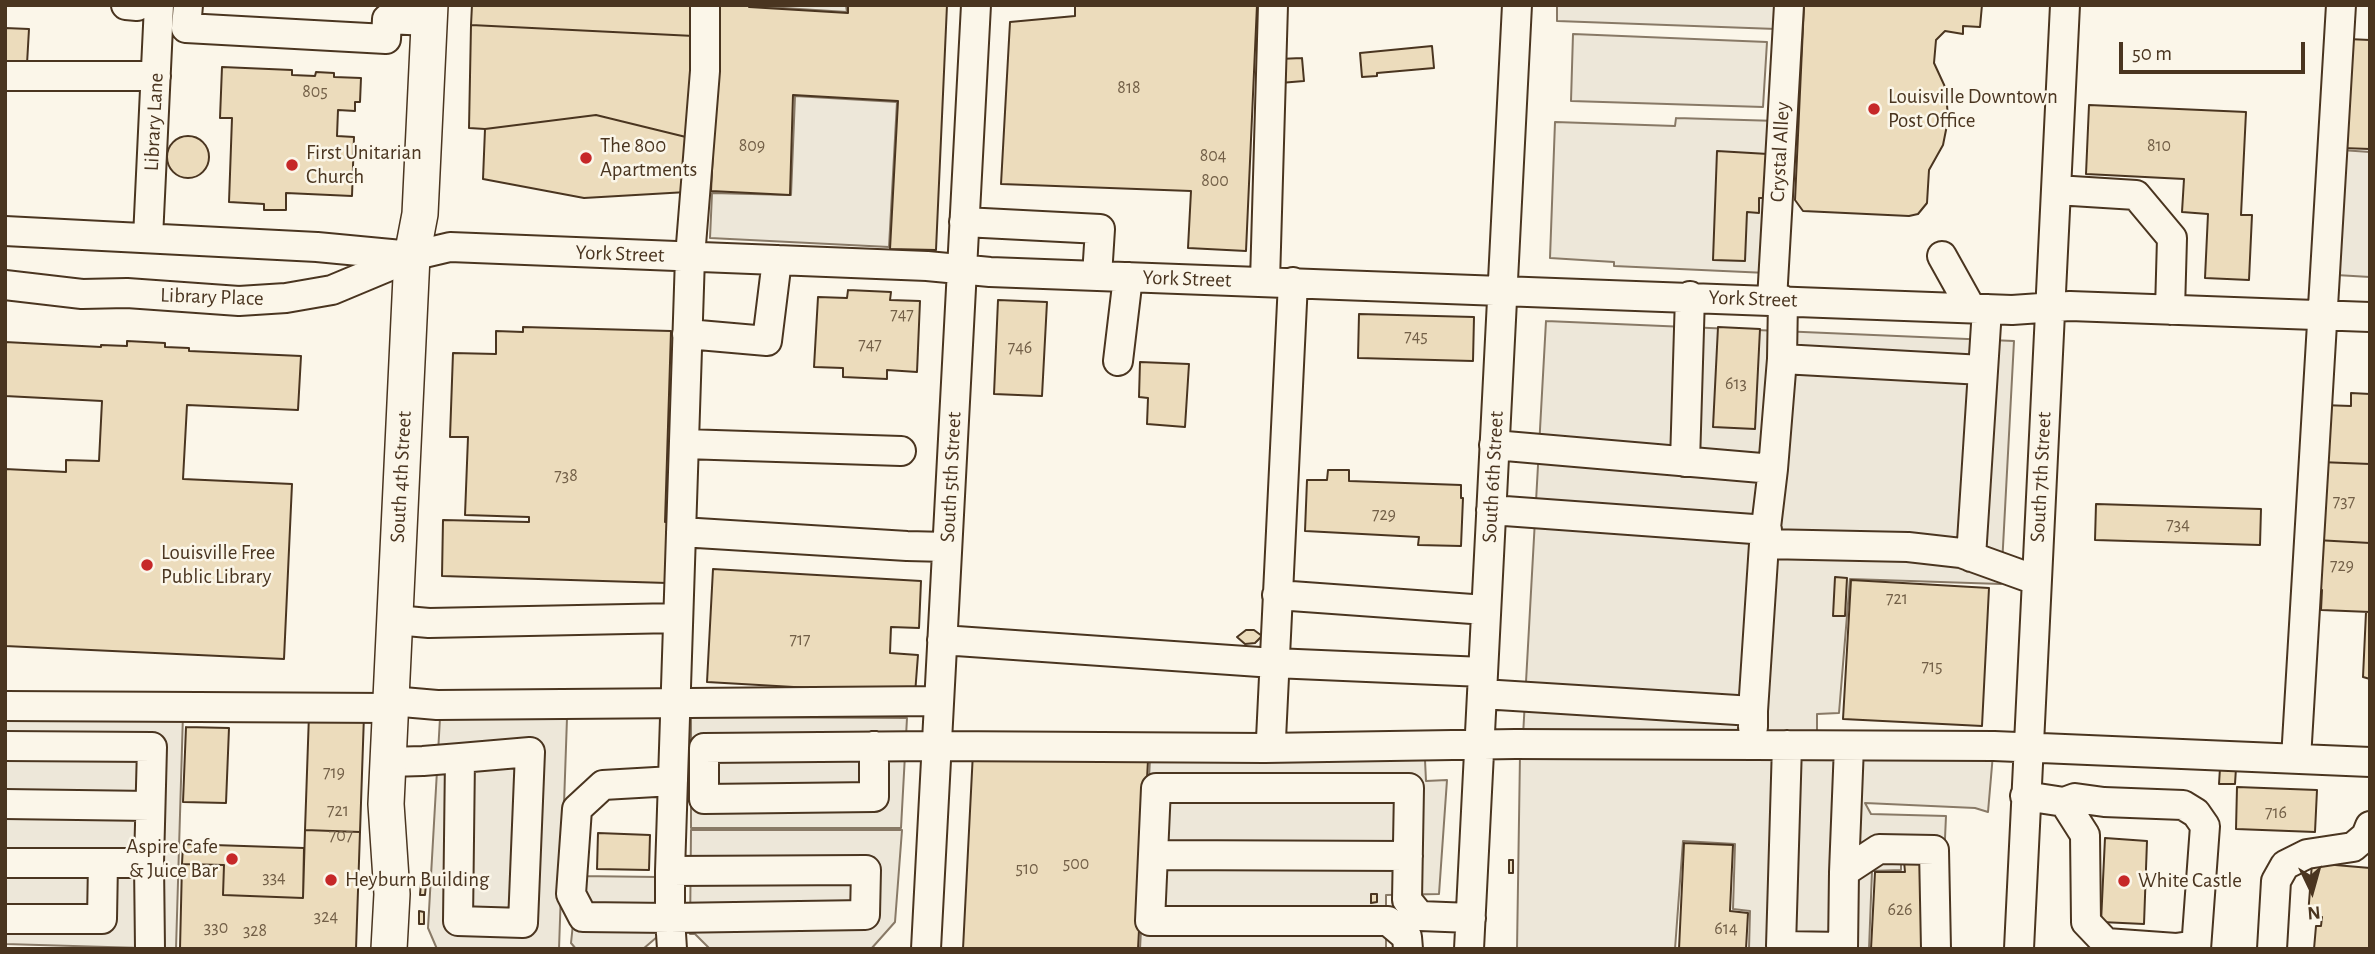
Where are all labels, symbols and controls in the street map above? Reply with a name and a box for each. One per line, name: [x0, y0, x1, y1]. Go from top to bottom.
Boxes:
scale bar: [2123, 28, 2308, 72]
text: 50 m: [2132, 43, 2172, 64]
street label: Library Lane: [139, 72, 169, 172]
house number: 818: [1117, 77, 1141, 99]
house number: 805: [302, 81, 328, 103]
place label: Louisville Downtown Post Office: [1888, 84, 2058, 134]
street label: Crystal Alley: [1765, 101, 1795, 203]
marker: Louisville Downtown Post Office: [1866, 101, 1882, 117]
place label: The 800 Apartments: [600, 133, 697, 183]
house number: 809: [739, 135, 765, 157]
house number: 810: [2147, 135, 2171, 157]
place label: First Unitarian Church: [306, 140, 422, 190]
house number: 804: [1200, 145, 1226, 167]
marker: The 800 Apartments: [578, 150, 594, 166]
marker: First Unitarian Church: [284, 157, 300, 173]
house number: 800: [1201, 170, 1229, 192]
street label: York Street: [575, 240, 665, 268]
street label: York Street: [1142, 265, 1232, 293]
street label: Library Place: [160, 283, 264, 311]
street label: York Street: [1708, 285, 1798, 313]
house number: 747: [890, 304, 914, 326]
house number: 745: [1404, 326, 1428, 348]
house number: 747: [858, 334, 882, 356]
house number: 746: [1008, 337, 1032, 359]
house number: 613: [1725, 373, 1747, 395]
street label: South 4th Street: [385, 410, 417, 544]
street label: South 6th Street: [1477, 410, 1509, 544]
street label: South 5th Street: [935, 411, 967, 543]
street label: South 7th Street: [2025, 411, 2057, 543]
house number: 738: [554, 465, 578, 487]
house number: 737: [2333, 491, 2355, 513]
house number: 729: [1372, 504, 1396, 526]
house number: 734: [2166, 514, 2190, 536]
place label: Louisville Free Public Library: [161, 540, 275, 590]
house number: 729: [2330, 555, 2354, 577]
marker: Louisville Free Public Library: [139, 557, 155, 573]
house number: 721: [1886, 588, 1908, 610]
house number: 717: [789, 629, 811, 651]
house number: 715: [1921, 656, 1943, 678]
house number: 719: [323, 762, 345, 784]
house number: 721: [327, 800, 349, 822]
house number: 716: [2265, 802, 2287, 824]
house number: 707: [329, 825, 353, 847]
place label: Aspire Cafe & Juice Bar: [126, 834, 218, 884]
marker: Aspire Cafe & Juice Bar: [224, 851, 240, 867]
house number: 500: [1063, 853, 1089, 875]
north arrow: [2277, 856, 2347, 926]
house number: 510: [1015, 858, 1039, 880]
house number: 334: [262, 867, 286, 889]
place label: Heyburn Building: [345, 867, 489, 893]
place label: White Castle: [2138, 868, 2242, 894]
marker: Heyburn Building: [323, 872, 339, 888]
marker: White Castle: [2116, 873, 2132, 889]
house number: 626: [1887, 899, 1913, 921]
text: N: [2306, 902, 2321, 922]
house number: 324: [314, 906, 338, 928]
house number: 330: [204, 917, 228, 939]
house number: 614: [1714, 918, 1738, 940]
house number: 328: [243, 920, 267, 942]

